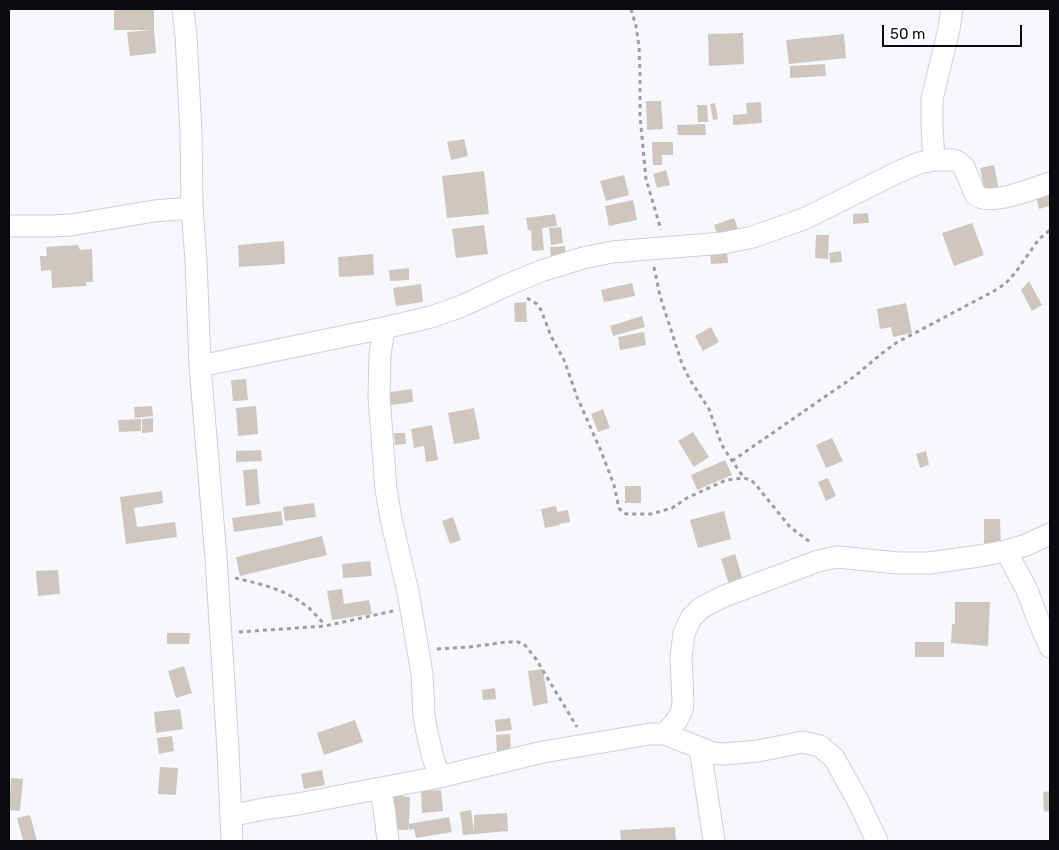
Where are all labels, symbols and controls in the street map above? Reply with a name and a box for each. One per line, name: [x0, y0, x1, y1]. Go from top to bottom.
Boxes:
scale bar: [884, 15, 1024, 47]
text: 50 m: [890, 25, 925, 43]

